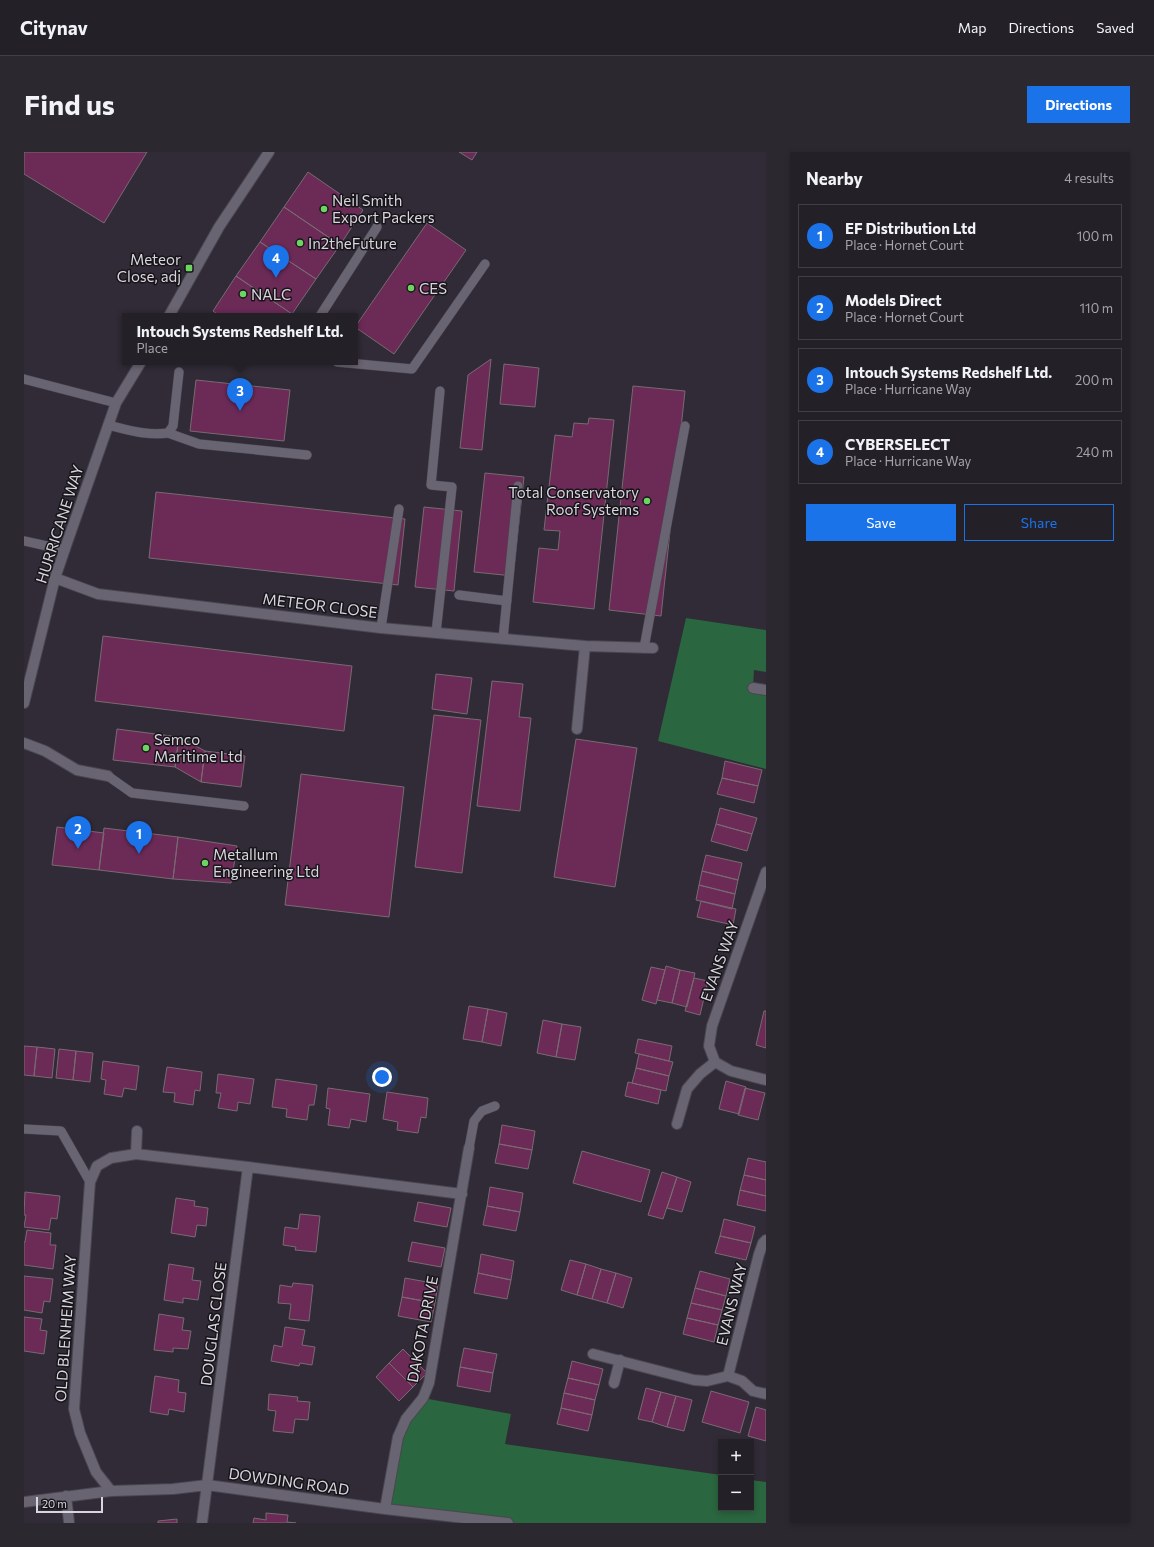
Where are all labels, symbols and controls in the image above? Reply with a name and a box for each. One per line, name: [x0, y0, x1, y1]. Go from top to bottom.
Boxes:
text: Citynav: [20, 16, 88, 39]
text: Map: [958, 19, 987, 36]
text: Directions: [1009, 19, 1074, 36]
text: Saved: [1096, 19, 1134, 36]
button: Directions: [1027, 86, 1130, 123]
text: Find us: [24, 87, 115, 121]
text: Nearby: [806, 168, 863, 189]
text: 4 results: [1064, 170, 1114, 186]
place label: Neil Smith Export Packers: [332, 191, 435, 226]
marker: Neil Smith Export Packers: [319, 204, 329, 214]
text: EF Distribution Ltd: [845, 219, 976, 237]
text: 1: [817, 228, 823, 244]
text: 100 m: [1077, 228, 1113, 244]
place label: In2theFuture: [308, 234, 397, 252]
text: Place · Hornet Court: [845, 237, 964, 253]
marker: In2theFuture: [295, 238, 305, 248]
pin: 4: [263, 245, 289, 278]
place label: Meteor Close, adj: [117, 250, 181, 285]
marker: Meteor Close, adj: [184, 263, 194, 273]
place label: CES: [419, 279, 447, 297]
marker: CES: [406, 283, 416, 293]
place label: NALC: [251, 285, 291, 303]
marker: NALC: [238, 289, 248, 299]
text: Models Direct: [845, 291, 942, 309]
text: 2: [816, 300, 824, 316]
text: 110 m: [1080, 300, 1113, 316]
text: Place · Hornet Court: [845, 309, 964, 325]
popup: [122, 313, 358, 365]
text: Intouch Systems Redshelf Ltd.: [136, 322, 344, 340]
text: Place: [136, 340, 168, 356]
text: Intouch Systems Redshelf Ltd.: [845, 363, 1052, 381]
text: 3: [816, 372, 824, 388]
text: 200 m: [1075, 372, 1113, 388]
pin: 3: [227, 378, 253, 411]
text: Place · Hurricane Way: [845, 381, 971, 397]
text: CYBERSELECT: [845, 435, 950, 453]
text: 4: [816, 444, 824, 460]
text: 240 m: [1076, 444, 1113, 460]
text: Place · Hurricane Way: [845, 453, 971, 469]
street label: HURRICANE WAY: [31, 462, 87, 585]
place label: Total Conservatory Roof Systems: [508, 483, 639, 518]
marker: Total Conservatory Roof Systems: [642, 496, 652, 506]
button: Save: [806, 504, 956, 541]
button: Share: [964, 504, 1114, 541]
street label: METEOR CLOSE: [262, 589, 379, 621]
place label: Semco Maritime Ltd: [154, 730, 243, 765]
marker: Semco Maritime Ltd: [141, 743, 151, 753]
pin: 2: [65, 816, 91, 849]
pin: 1: [126, 821, 152, 854]
place label: Metallum Engineering Ltd: [213, 845, 319, 880]
marker: Metallum Engineering Ltd: [200, 858, 210, 868]
street label: EVANS WAY: [696, 918, 742, 1004]
your location: [372, 1067, 392, 1087]
street label: OLD BLENHEIM WAY: [51, 1253, 79, 1402]
street label: DOUGLAS CLOSE: [196, 1261, 230, 1387]
street label: EVANS WAY: [712, 1261, 750, 1347]
street label: DAKOTA DRIVE: [403, 1274, 441, 1384]
map controls: [718, 1439, 754, 1511]
button: +: [718, 1439, 754, 1475]
street label: DOWDING ROAD: [227, 1464, 351, 1498]
button: −: [718, 1475, 754, 1511]
scale bar: [36, 1495, 103, 1514]
text: 20 m: [42, 1497, 67, 1510]

